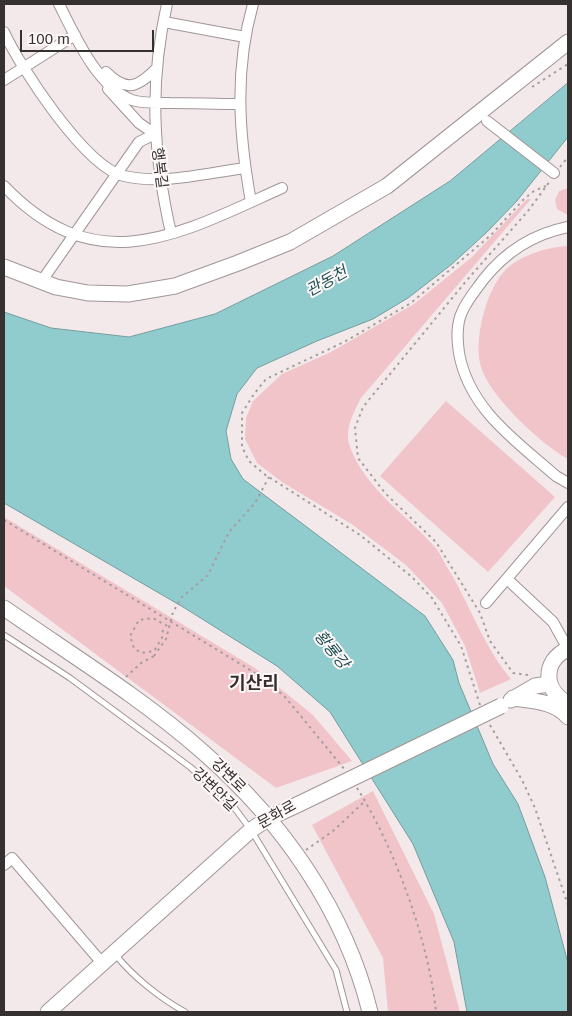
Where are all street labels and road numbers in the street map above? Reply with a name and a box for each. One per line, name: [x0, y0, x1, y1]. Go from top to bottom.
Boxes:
street label: 행복길: [148, 146, 170, 190]
street label: 강변로: [207, 755, 249, 797]
street label: 강변안길: [188, 764, 240, 816]
street label: 문화로: [255, 797, 299, 833]

